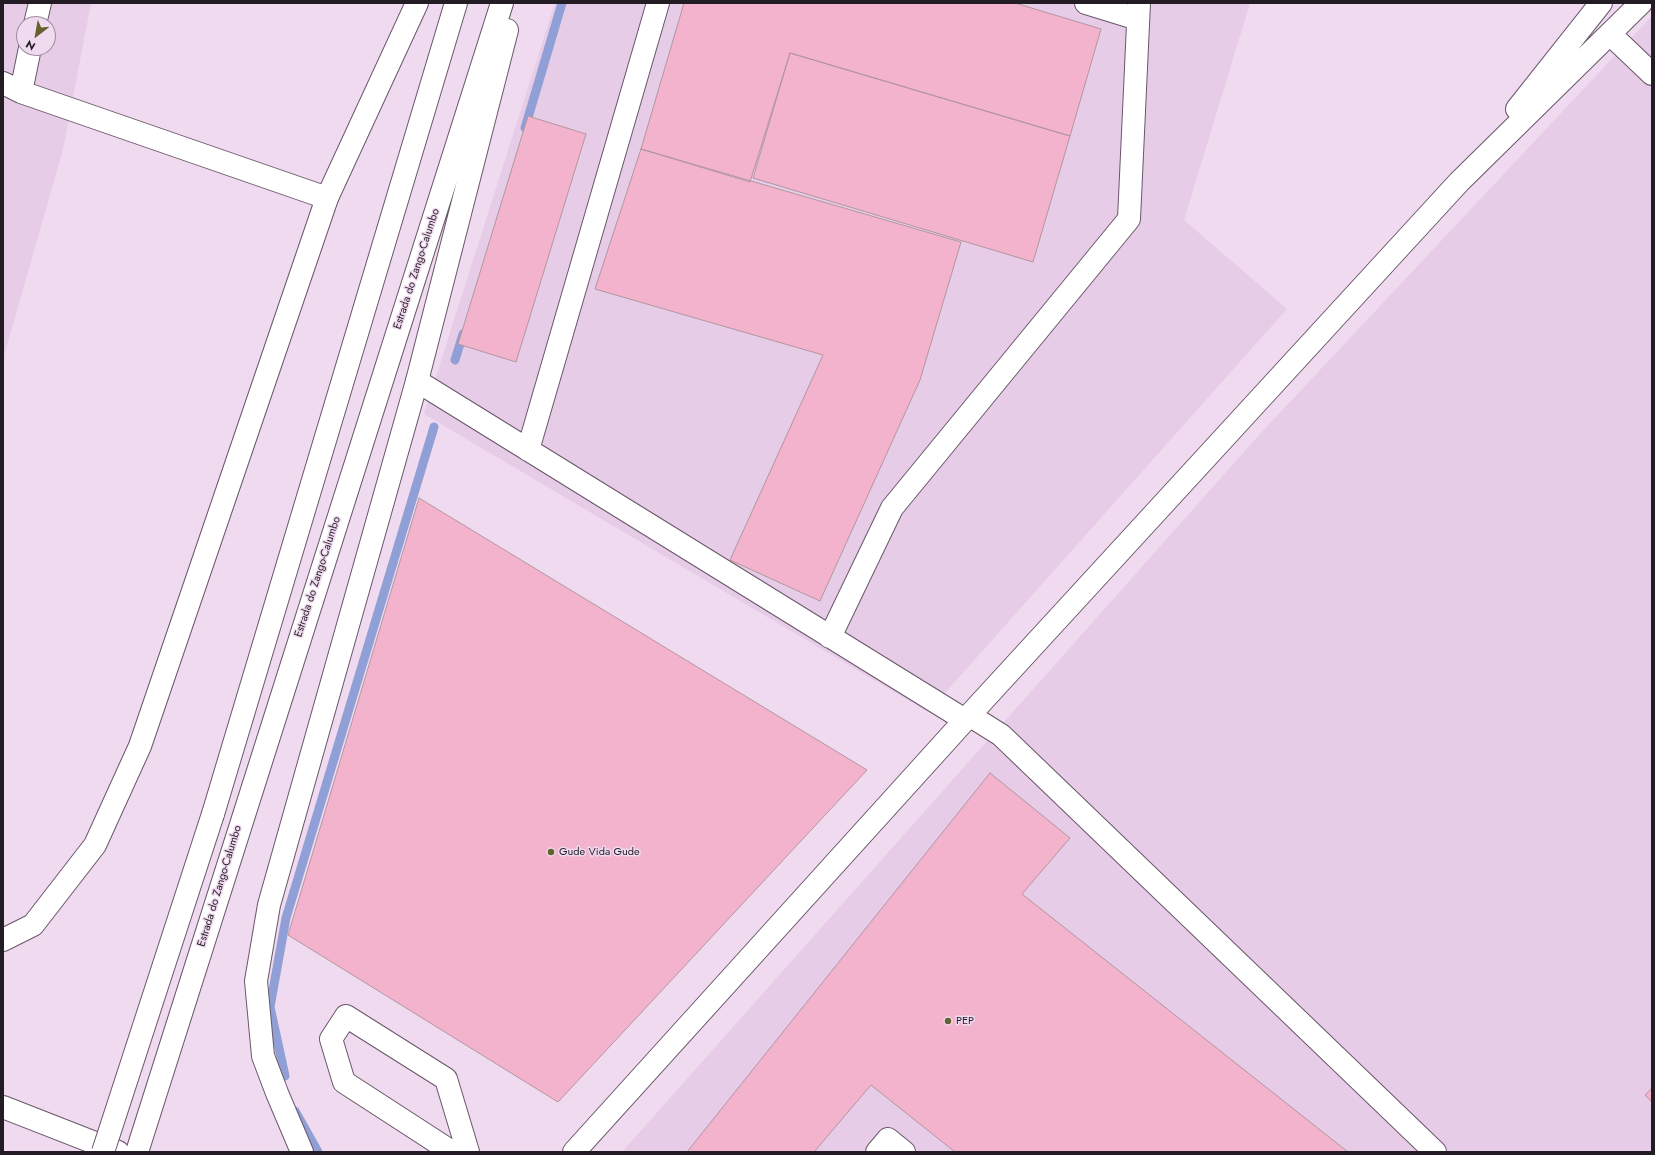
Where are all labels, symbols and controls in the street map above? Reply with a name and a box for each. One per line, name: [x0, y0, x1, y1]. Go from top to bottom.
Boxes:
north arrow: [16, 16, 56, 56]
text: N: [22, 36, 38, 55]
street label: Estrada do Zango-Calumbo: [391, 207, 443, 331]
street label: Estrada do Zango-Calumbo: [292, 515, 344, 639]
street label: Estrada do Zango-Calumbo: [195, 824, 245, 948]
place label: Gude Vida Gude: [559, 845, 640, 859]
marker: Gude Vida Gude: [546, 847, 556, 857]
place label: PEP: [956, 1014, 974, 1028]
marker: PEP: [943, 1016, 953, 1026]

